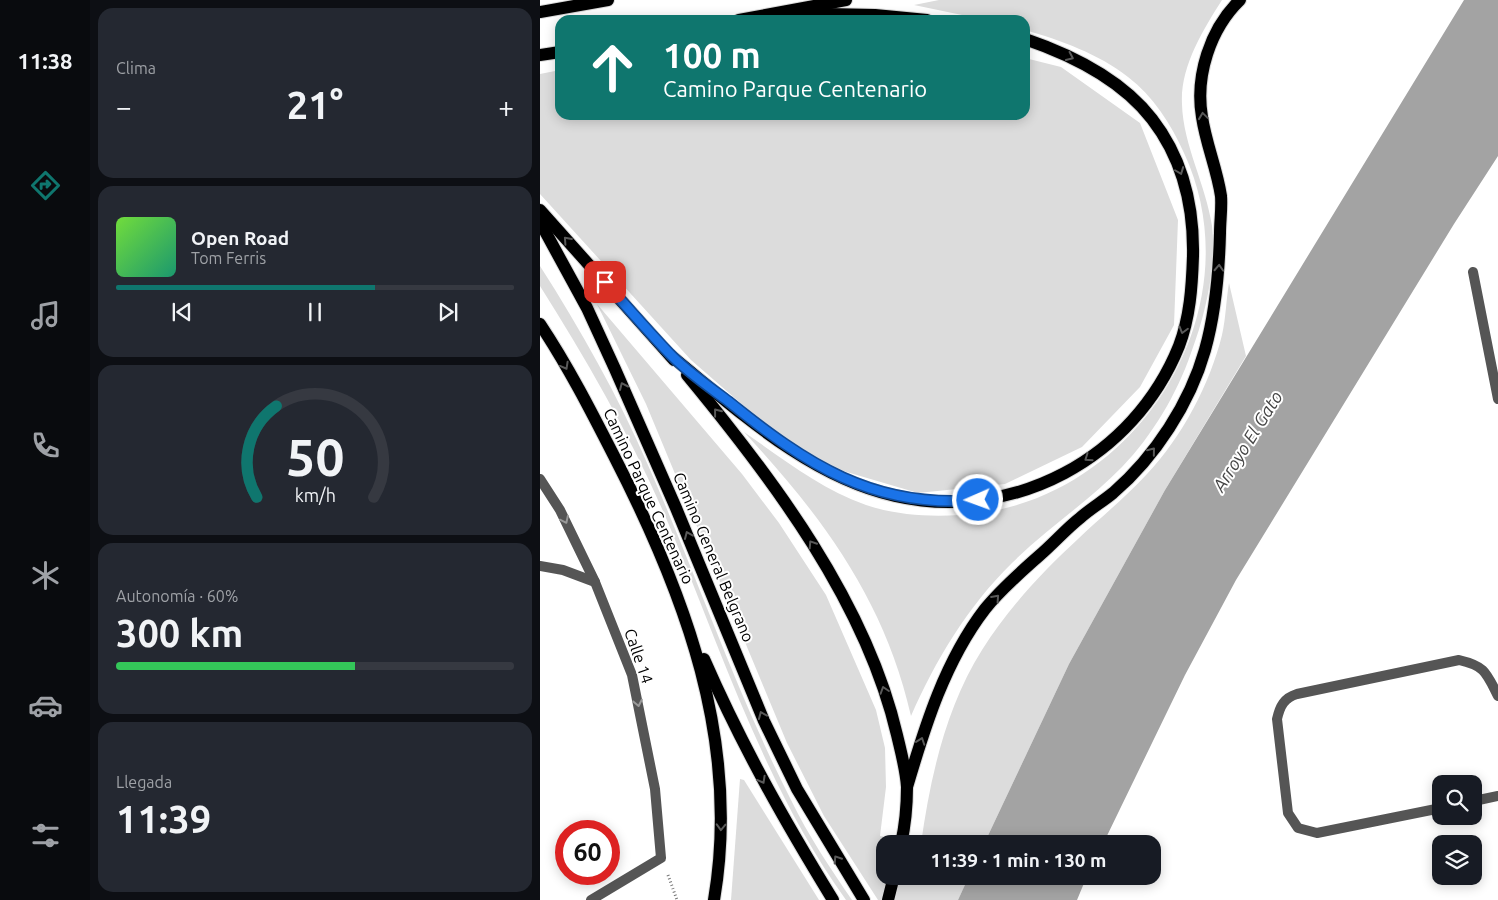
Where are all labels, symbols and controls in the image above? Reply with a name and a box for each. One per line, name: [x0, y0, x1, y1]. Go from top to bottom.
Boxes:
icon: ahead: [580, 35, 645, 100]
text: 100 m: [663, 35, 761, 75]
text: 11:38: [17, 48, 73, 73]
one-way arrow: [1065, 51, 1074, 61]
text: Clima: [116, 59, 156, 77]
text: Camino Parque Centenario: [663, 76, 927, 101]
text: 21°: [287, 84, 343, 126]
text: −: [116, 91, 132, 122]
text: +: [498, 91, 514, 122]
one-way arrow: [1198, 112, 1208, 121]
one-way arrow: [1175, 166, 1185, 174]
icon: directions: [28, 168, 63, 203]
text: Open Road: [191, 227, 289, 249]
one-way arrow: [564, 237, 573, 246]
text: Tom Ferris: [191, 249, 266, 267]
pin: [584, 261, 626, 303]
one-way arrow: [1213, 264, 1224, 272]
icon: arrive: [591, 268, 619, 296]
icon: music: [28, 298, 63, 333]
icon: previous: [168, 298, 196, 326]
icon: pause: [301, 298, 329, 326]
icon: next: [434, 298, 462, 326]
one-way arrow: [1179, 326, 1189, 334]
one-way arrow: [559, 360, 569, 369]
one-way arrow: [618, 382, 629, 391]
water label: Arroyo El Gato: [1208, 387, 1286, 496]
street label: Camino Parque Centenario: [600, 405, 698, 587]
one-way arrow: [714, 409, 723, 418]
icon: phone: [28, 428, 63, 463]
text: 50: [286, 428, 344, 486]
one-way arrow: [1146, 447, 1155, 456]
one-way arrow: [1084, 452, 1094, 461]
street label: Camino General Belgrano: [670, 469, 758, 645]
position arrow: [951, 473, 1003, 525]
text: km/h: [294, 485, 336, 505]
one-way arrow: [559, 515, 570, 524]
one-way arrow: [683, 531, 694, 540]
one-way arrow: [809, 541, 818, 550]
icon: climate: [28, 558, 63, 593]
text: Autonomía · 60%: [116, 587, 238, 605]
one-way arrow: [990, 594, 999, 603]
text: 300 km: [116, 612, 243, 654]
street label: Calle 14: [621, 626, 657, 686]
one-way arrow: [879, 686, 889, 694]
icon: car: [28, 688, 63, 723]
one-way arrow: [632, 699, 642, 708]
one-way arrow: [758, 711, 769, 720]
one-way arrow: [915, 737, 925, 745]
text: Llegada: [116, 773, 172, 791]
one-way arrow: [755, 774, 765, 783]
map controls: [1432, 775, 1482, 885]
button: search: [1432, 775, 1482, 825]
text: 11:39: [116, 798, 211, 840]
icon: filters: [28, 818, 63, 853]
speed limit sign: 60: [555, 820, 620, 885]
one-way arrow: [716, 824, 727, 832]
button: layers: [1432, 835, 1482, 885]
text: 11:39 · 1 min · 130 m: [931, 849, 1106, 871]
one-way arrow: [834, 855, 844, 864]

